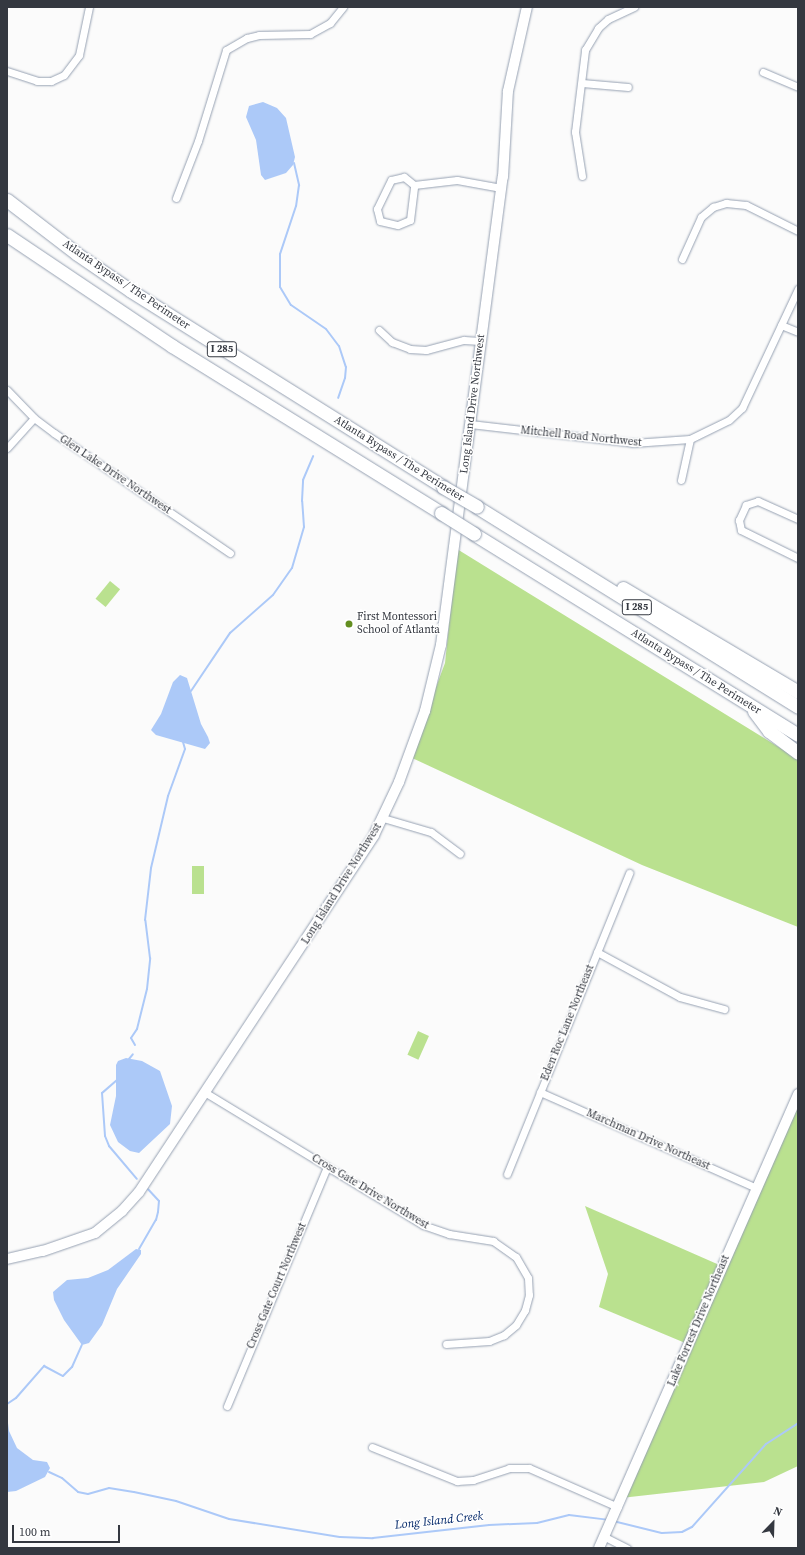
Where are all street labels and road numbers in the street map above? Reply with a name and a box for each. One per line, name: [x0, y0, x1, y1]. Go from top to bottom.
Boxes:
street label: Atlanta Bypass / The Perimeter: [60, 237, 192, 333]
street label: Long Island Drive Northwest: [458, 334, 488, 474]
road number: I 285: [206, 341, 238, 357]
street label: Atlanta Bypass / The Perimeter: [331, 413, 467, 505]
street label: Mitchell Road Northwest: [520, 424, 642, 450]
street label: Glen Lake Drive Northwest: [57, 433, 173, 517]
road number: I 285: [621, 599, 653, 615]
street label: Atlanta Bypass / The Perimeter: [628, 626, 764, 718]
street label: Long Island Drive Northwest: [299, 821, 385, 947]
street label: Eden Roc Lane Northeast: [539, 963, 597, 1083]
street label: Marchman Drive Northeast: [584, 1107, 712, 1173]
street label: Cross Gate Drive Northwest: [309, 1152, 431, 1232]
street label: Cross Gate Court Northwest: [244, 1221, 310, 1351]
street label: Lake Forrest Drive Northeast: [665, 1253, 733, 1389]

